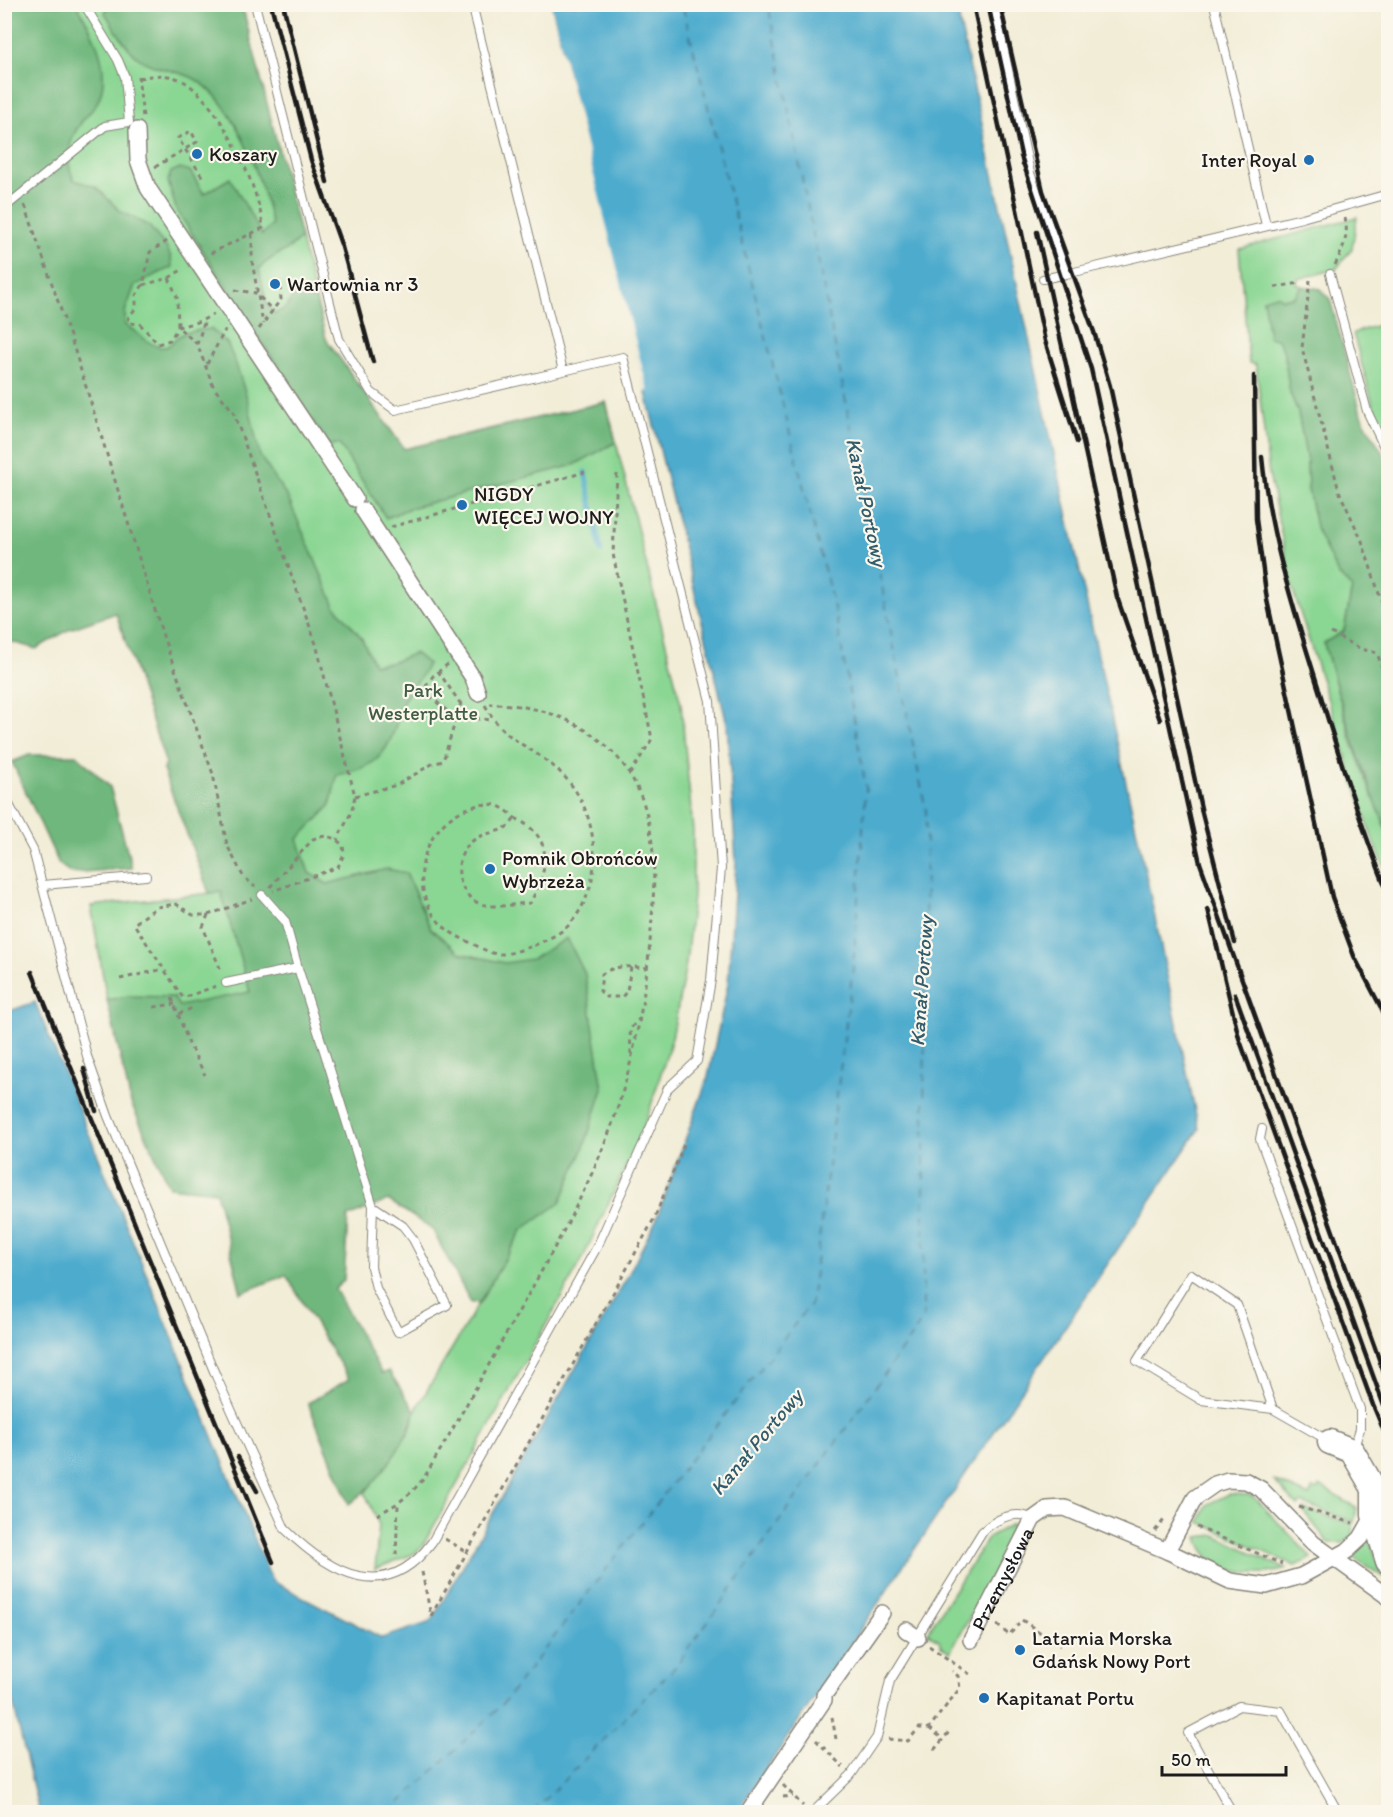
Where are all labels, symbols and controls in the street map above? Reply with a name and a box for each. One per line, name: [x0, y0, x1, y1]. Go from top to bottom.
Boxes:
place label: Koszary: [209, 142, 278, 166]
marker: Koszary: [190, 147, 204, 161]
place label: Inter Royal: [1201, 148, 1297, 172]
marker: Inter Royal: [1302, 153, 1316, 167]
place label: Wartownia nr 3: [287, 272, 418, 296]
marker: Wartownia nr 3: [268, 277, 282, 291]
water label: Kanał Portowy: [841, 435, 893, 571]
place label: NIGDY WIĘCEJ WOJNY: [474, 482, 614, 529]
marker: NIGDY WIĘCEJ WOJNY: [455, 498, 469, 512]
park label: Park Westerplatte: [368, 678, 478, 725]
place label: Pomnik Obrońców Wybrzeża: [502, 846, 658, 893]
marker: Pomnik Obrońców Wybrzeża: [483, 862, 497, 876]
water label: Kanał Portowy: [904, 913, 938, 1047]
water label: Kanał Portowy: [704, 1382, 809, 1500]
street label: Przemysłowa: [966, 1522, 1039, 1634]
place label: Latarnia Morska Gdańsk Nowy Port: [1032, 1626, 1191, 1673]
marker: Latarnia Morska Gdańsk Nowy Port: [1013, 1643, 1027, 1657]
place label: Kapitanat Portu: [996, 1686, 1134, 1710]
marker: Kapitanat Portu: [977, 1691, 991, 1705]
scale bar: [1162, 1739, 1286, 1777]
text: 50 m: [1171, 1749, 1211, 1771]

